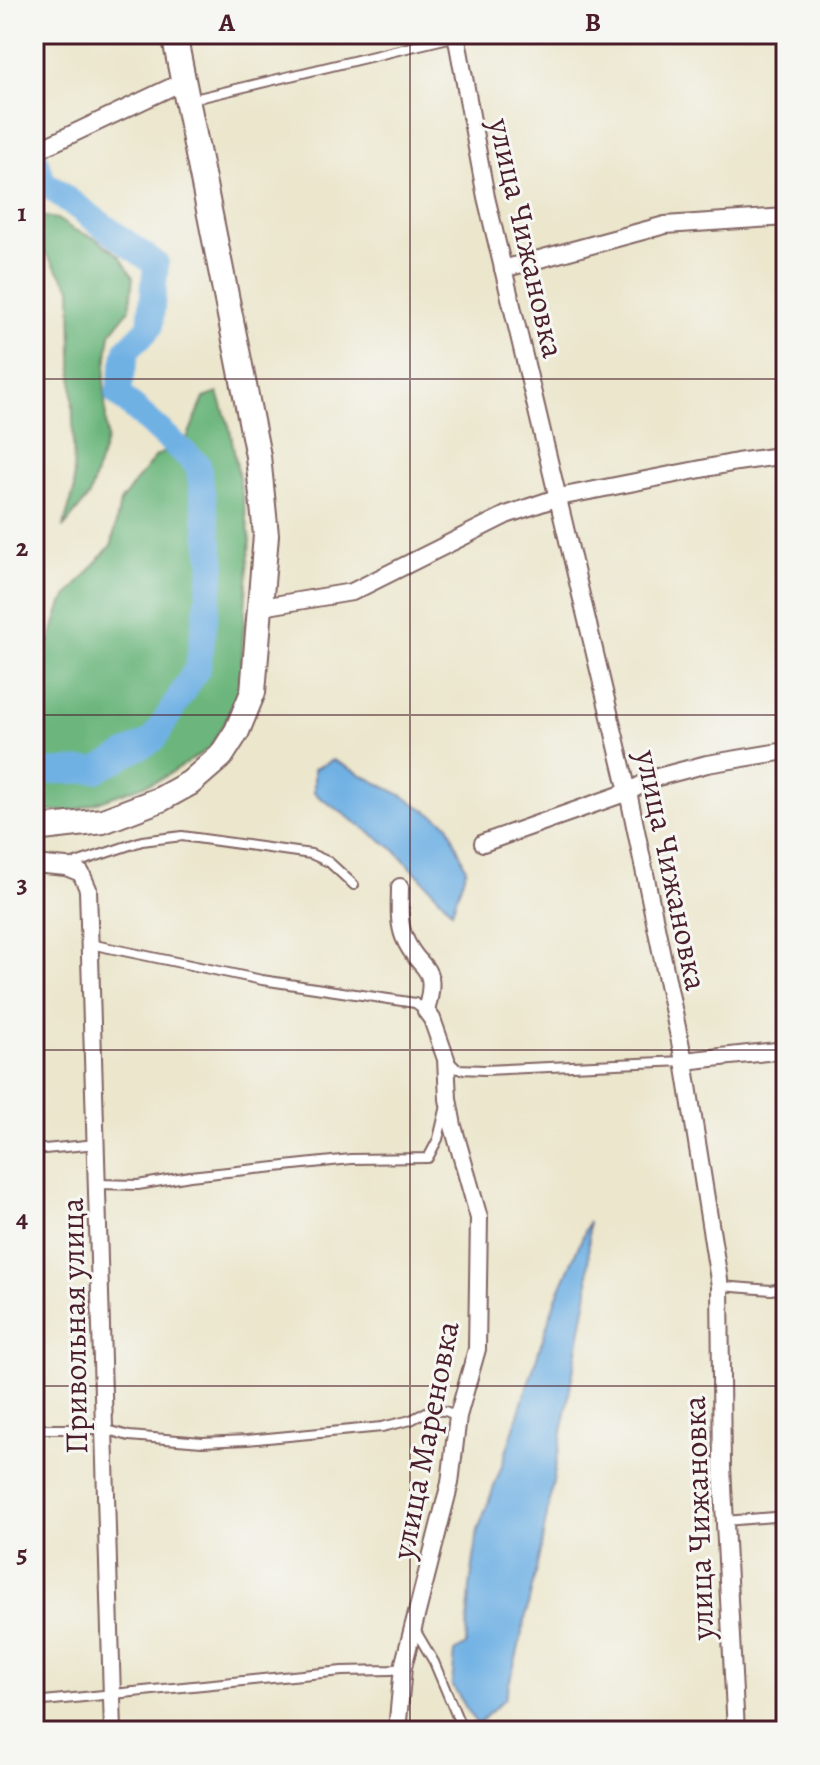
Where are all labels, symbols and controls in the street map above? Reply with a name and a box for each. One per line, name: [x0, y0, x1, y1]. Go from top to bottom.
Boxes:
text: A: [218, 5, 236, 40]
text: B: [585, 5, 601, 40]
street label: улица Чижановка: [478, 113, 576, 362]
text: 1: [17, 195, 27, 230]
text: 2: [16, 530, 29, 565]
street label: улица Чижановка: [625, 745, 719, 994]
text: 3: [16, 866, 28, 901]
street label: Привольная улица: [50, 1197, 98, 1455]
text: 4: [16, 1201, 28, 1236]
street label: улица Мареновка: [380, 1317, 470, 1564]
street label: улица Чижановка: [672, 1395, 724, 1642]
text: 5: [16, 1536, 28, 1571]

